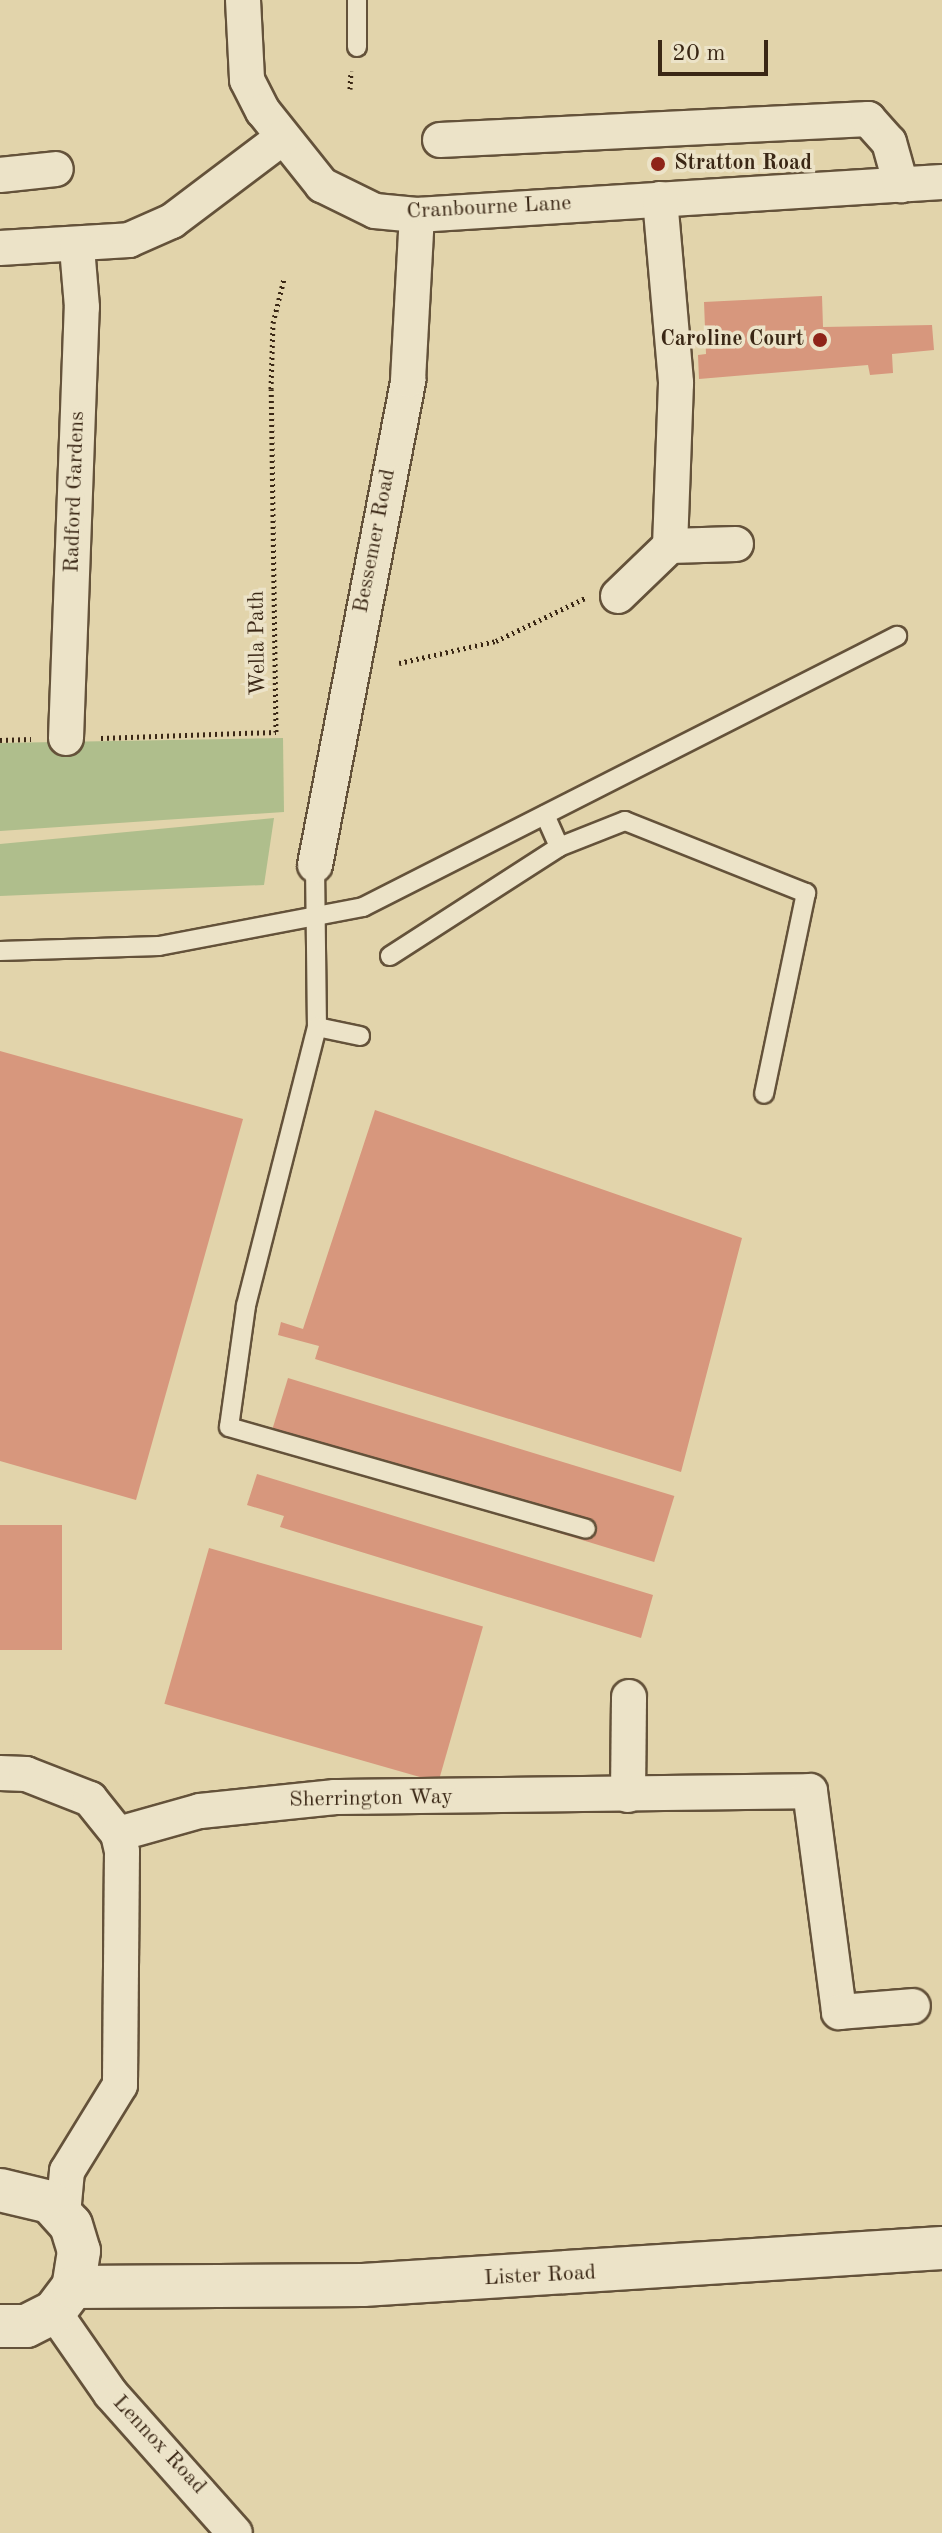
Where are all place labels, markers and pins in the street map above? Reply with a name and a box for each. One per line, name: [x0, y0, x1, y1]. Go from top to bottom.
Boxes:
place label: Stratton Road: [674, 151, 812, 177]
marker: Stratton Road: [649, 155, 667, 173]
place label: Caroline Court: [660, 327, 804, 353]
marker: Caroline Court: [811, 331, 829, 349]

